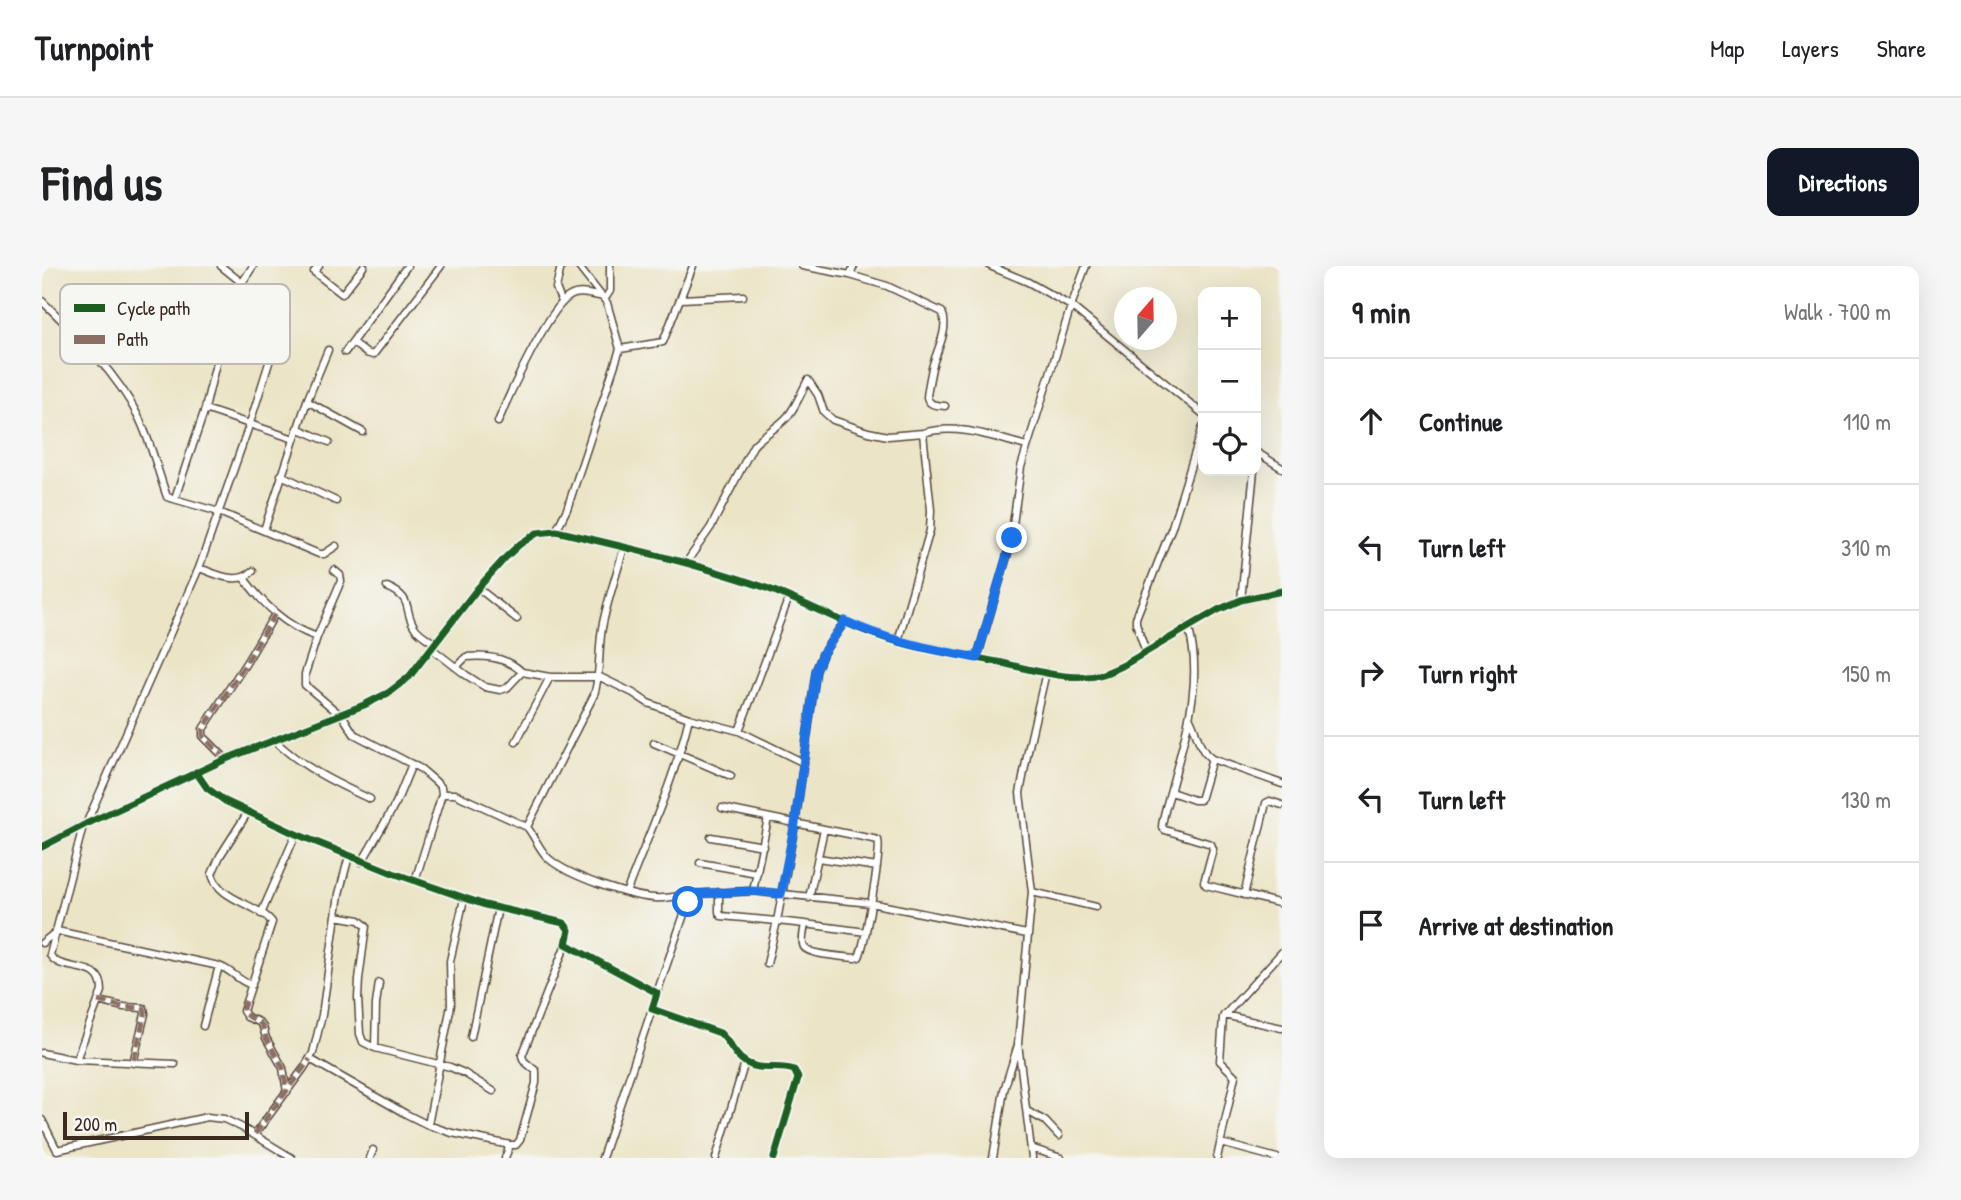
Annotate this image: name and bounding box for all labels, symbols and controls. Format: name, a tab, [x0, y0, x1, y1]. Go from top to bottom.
text: Turnpoint	[35, 26, 152, 70]
text: Map	[1710, 32, 1744, 64]
text: Layers	[1782, 32, 1839, 64]
text: Share	[1877, 32, 1926, 64]
button: Directions	[1767, 148, 1919, 216]
text: Find us	[42, 149, 162, 215]
legend	[60, 284, 290, 364]
north arrow	[1114, 287, 1177, 350]
map controls	[1198, 287, 1261, 476]
button: +	[1198, 287, 1261, 350]
text: 9 min	[1352, 292, 1411, 332]
text: Cycle path	[117, 295, 190, 321]
text: Walk · 700 m	[1784, 296, 1891, 327]
text: Path	[117, 326, 148, 352]
button: −	[1198, 350, 1261, 413]
icon: ahead	[1352, 402, 1390, 440]
text: Continue	[1419, 404, 1503, 439]
text: 110 m	[1843, 406, 1891, 437]
button: locate	[1198, 413, 1261, 476]
route end	[996, 522, 1027, 553]
icon: left	[1352, 528, 1390, 566]
text: Turn left	[1419, 530, 1505, 565]
text: 310 m	[1841, 532, 1891, 563]
icon: right	[1352, 654, 1390, 692]
text: Turn right	[1419, 656, 1517, 691]
text: 150 m	[1842, 658, 1891, 689]
icon: left	[1352, 780, 1390, 818]
text: Turn left	[1419, 782, 1505, 817]
text: 130 m	[1841, 784, 1891, 815]
route start	[672, 886, 703, 917]
icon: arrive	[1352, 906, 1390, 944]
text: Arrive at destination	[1419, 908, 1614, 943]
scale bar	[63, 1109, 248, 1141]
text: 200 m	[74, 1111, 117, 1137]

